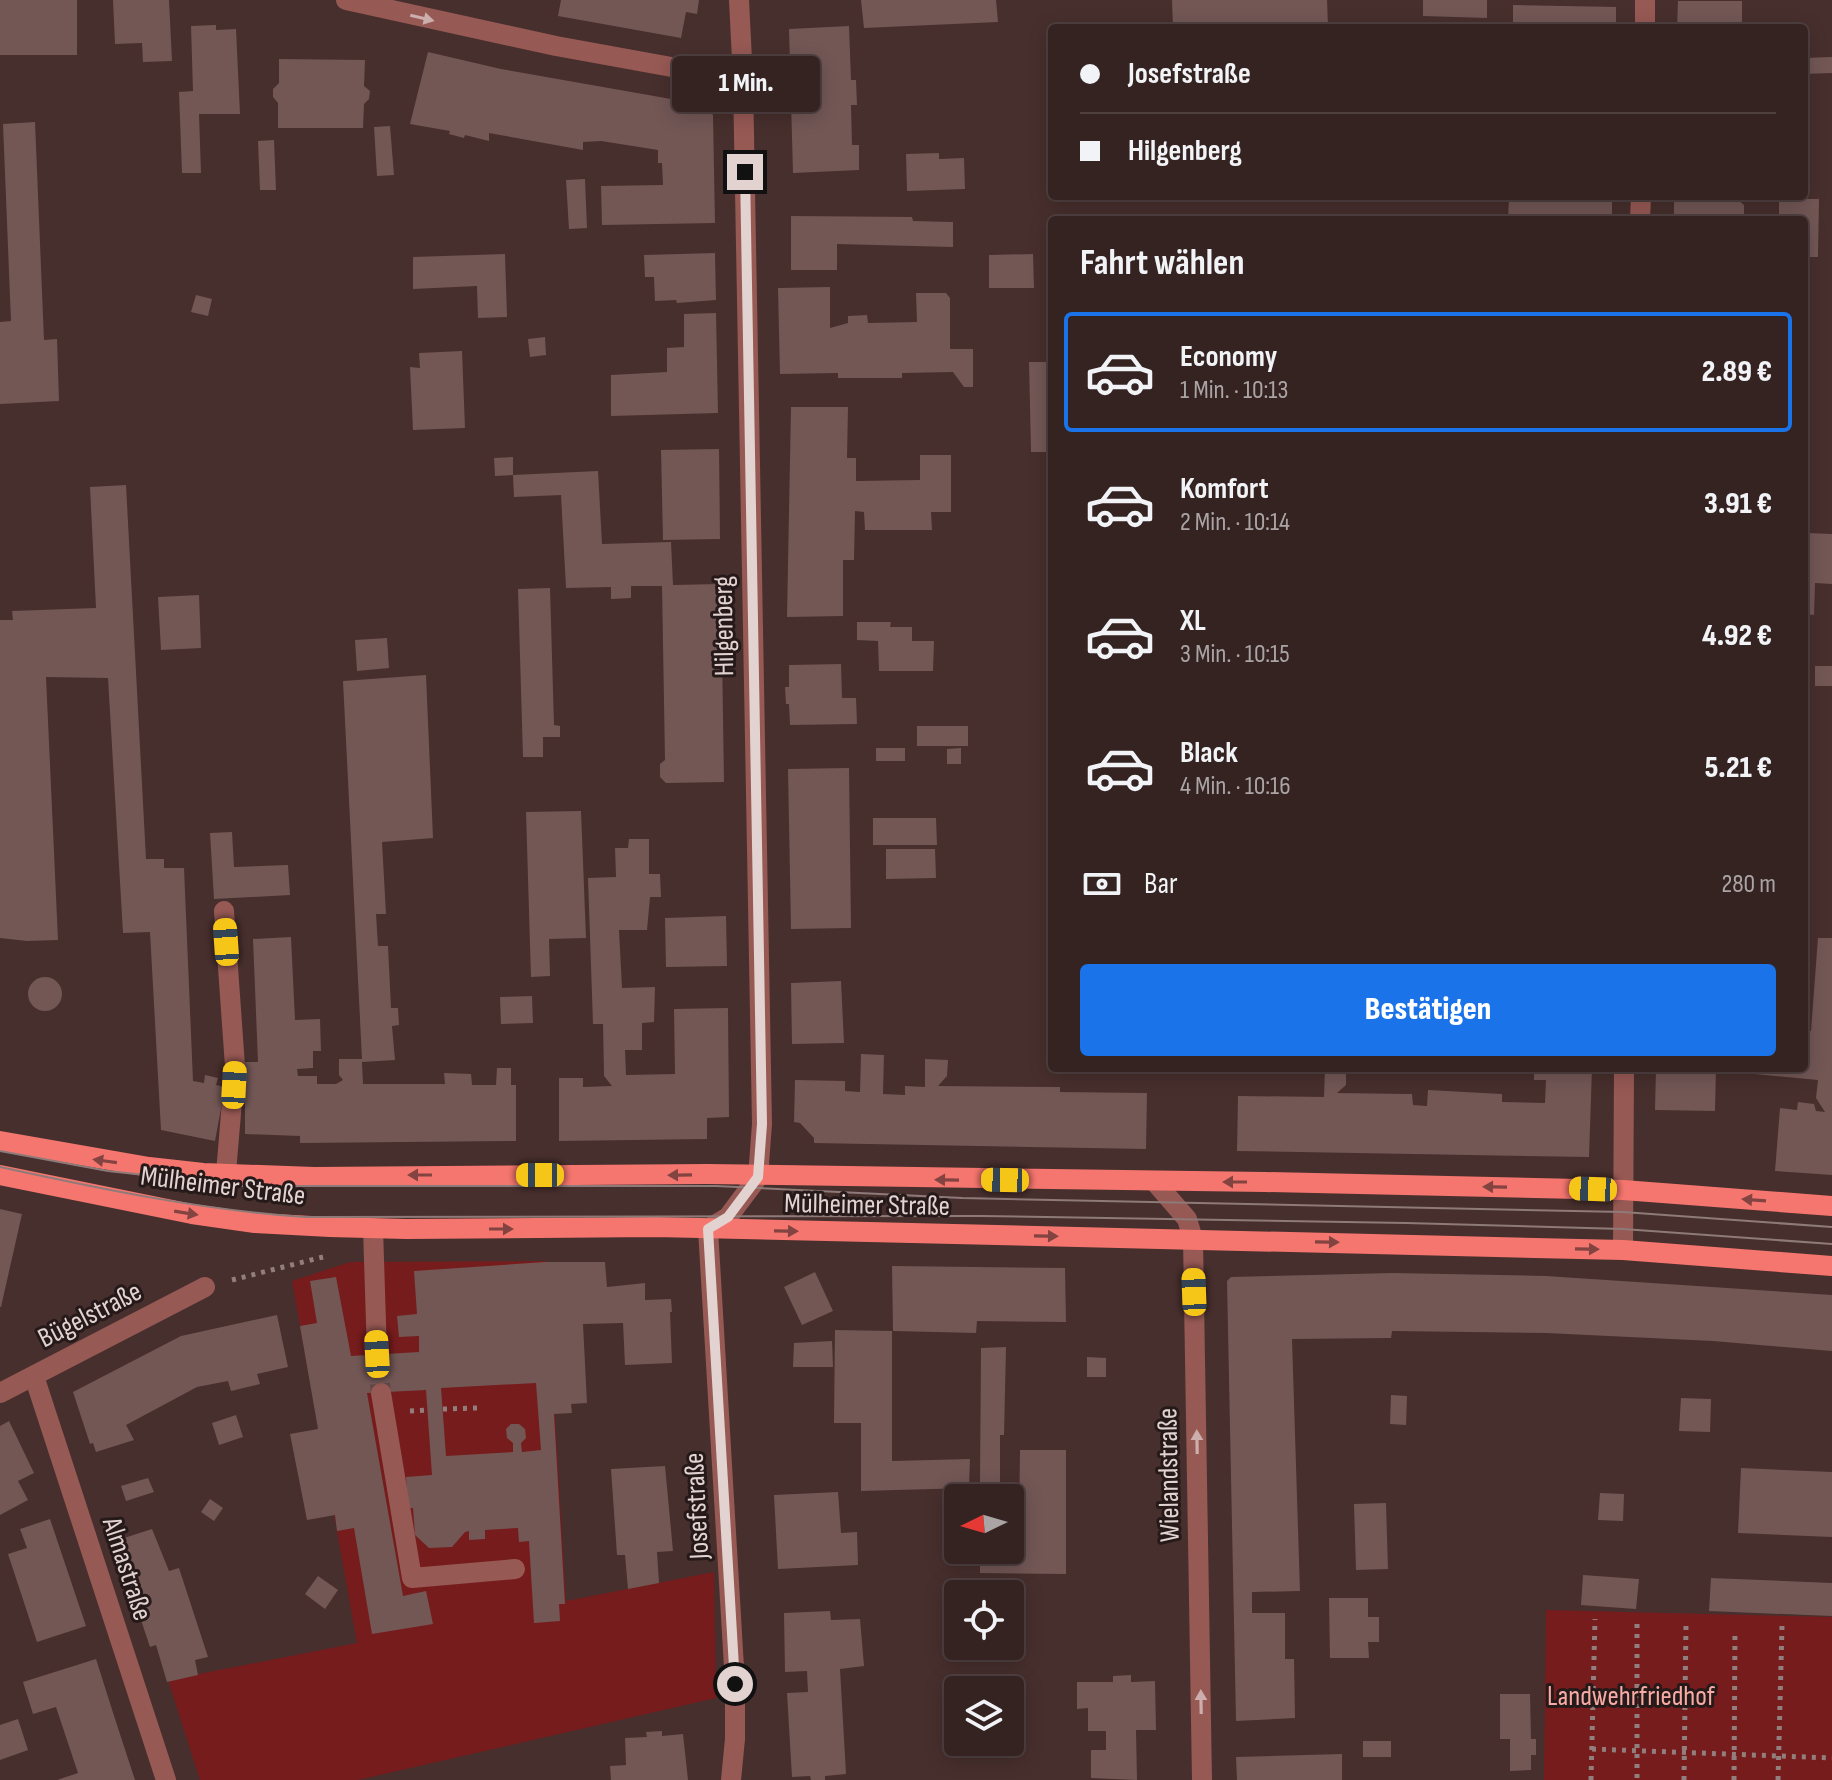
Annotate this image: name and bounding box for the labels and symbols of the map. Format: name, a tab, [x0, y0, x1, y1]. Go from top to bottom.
one-way arrow	[409, 12, 434, 25]
callout: 1 Min.	[671, 56, 819, 112]
route end	[727, 154, 763, 190]
street label: Hilgenberg	[707, 576, 741, 676]
car	[212, 917, 240, 967]
car	[221, 1060, 247, 1110]
one-way arrow	[92, 1154, 117, 1167]
street label: Mülheimer Straße	[139, 1160, 307, 1212]
car	[516, 1163, 564, 1187]
one-way arrow	[667, 1168, 692, 1181]
car	[981, 1168, 1029, 1192]
one-way arrow	[407, 1169, 432, 1181]
one-way arrow	[934, 1173, 959, 1186]
one-way arrow	[1222, 1176, 1247, 1188]
car	[1569, 1176, 1617, 1202]
one-way arrow	[1482, 1181, 1507, 1194]
street label: Mülheimer Straße	[784, 1187, 950, 1223]
one-way arrow	[1741, 1193, 1766, 1206]
one-way arrow	[174, 1207, 199, 1220]
one-way arrow	[489, 1223, 514, 1235]
one-way arrow	[774, 1224, 799, 1237]
one-way arrow	[1034, 1230, 1059, 1242]
one-way arrow	[1315, 1236, 1340, 1248]
one-way arrow	[1575, 1243, 1600, 1255]
car	[1181, 1268, 1207, 1316]
street label: Bügelstraße	[33, 1275, 147, 1355]
car	[364, 1329, 390, 1379]
street label: Wielandstraße	[1151, 1408, 1187, 1542]
one-way arrow	[1191, 1429, 1203, 1454]
street label: Josefstraße	[678, 1452, 716, 1561]
north arrow	[944, 1484, 1024, 1564]
street label: Almastraße	[95, 1512, 159, 1625]
route start	[717, 1666, 753, 1702]
park label: Landwehrfriedhof	[1547, 1680, 1716, 1713]
one-way arrow	[1195, 1689, 1207, 1714]

